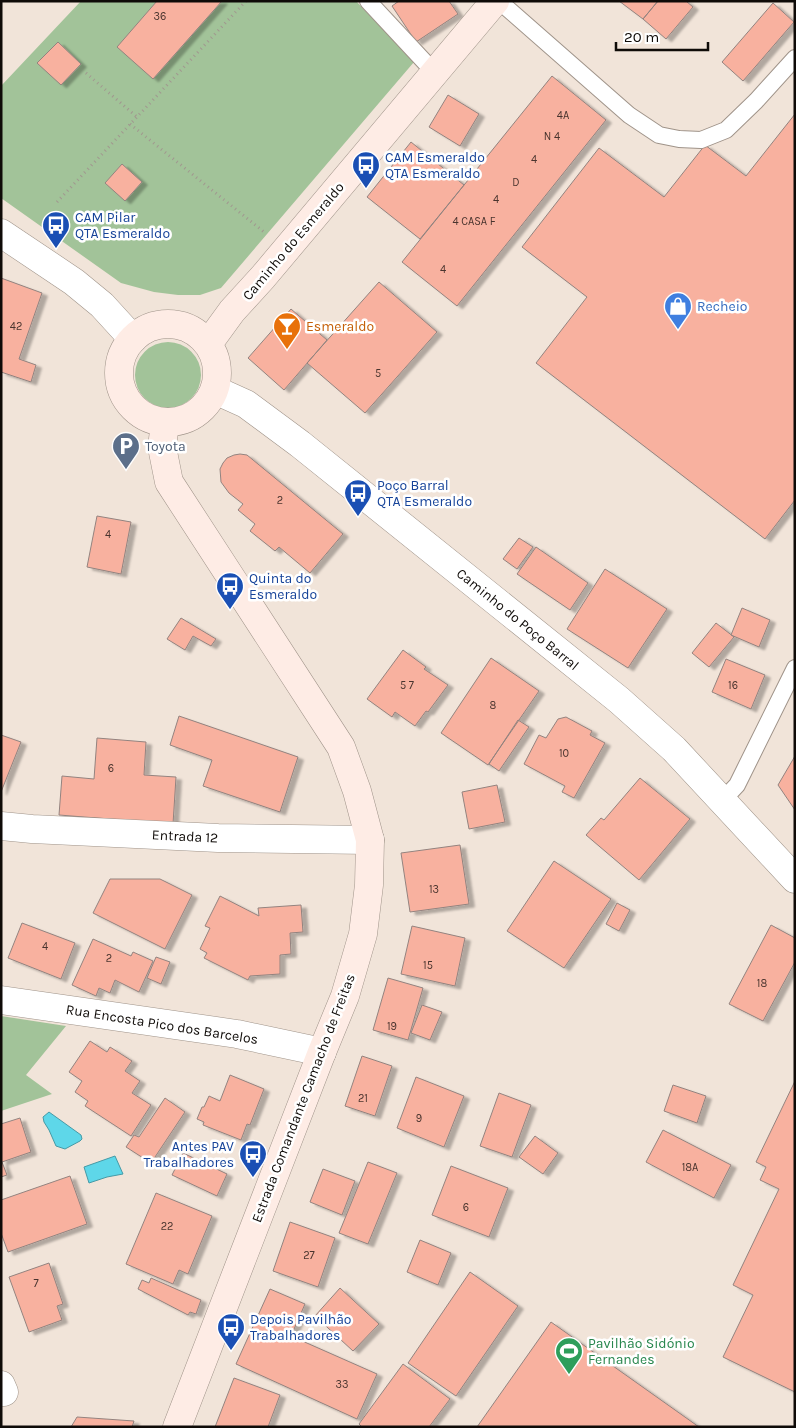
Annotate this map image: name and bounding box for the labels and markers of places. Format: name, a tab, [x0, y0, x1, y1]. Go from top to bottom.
place label: CAM Esmeraldo QTA Esmeraldo	[385, 149, 485, 182]
bus stop icon: CAM Esmeraldo QTA Esmeraldo	[351, 150, 381, 189]
place label: CAM Pilar QTA Esmeraldo	[75, 209, 170, 242]
bus stop icon: CAM Pilar QTA Esmeraldo	[41, 210, 71, 249]
shop icon: Recheio	[663, 291, 693, 330]
place label: Recheio	[697, 298, 747, 315]
bar icon: Esmeraldo	[272, 311, 302, 350]
place label: Esmeraldo	[306, 318, 374, 335]
parking icon: Toyota	[111, 431, 141, 470]
place label: Toyota	[145, 438, 186, 455]
place label: Poço Barral QTA Esmeraldo	[377, 477, 472, 510]
bus stop icon: Poço Barral QTA Esmeraldo	[343, 478, 373, 517]
place label: Quinta do Esmeraldo	[249, 570, 317, 603]
bus stop icon: Quinta do Esmeraldo	[215, 571, 245, 610]
place label: Antes PAV Trabalhadores	[144, 1138, 234, 1171]
bus stop icon: Antes PAV Trabalhadores	[238, 1139, 268, 1178]
place label: Depois Pavilhão Trabalhadores	[250, 1311, 352, 1344]
bus stop icon: Depois Pavilhão Trabalhadores	[216, 1312, 246, 1351]
place label: Pavilhão Sidónio Fernandes	[588, 1335, 695, 1368]
sports icon: Pavilhão Sidónio Fernandes	[554, 1336, 584, 1375]

